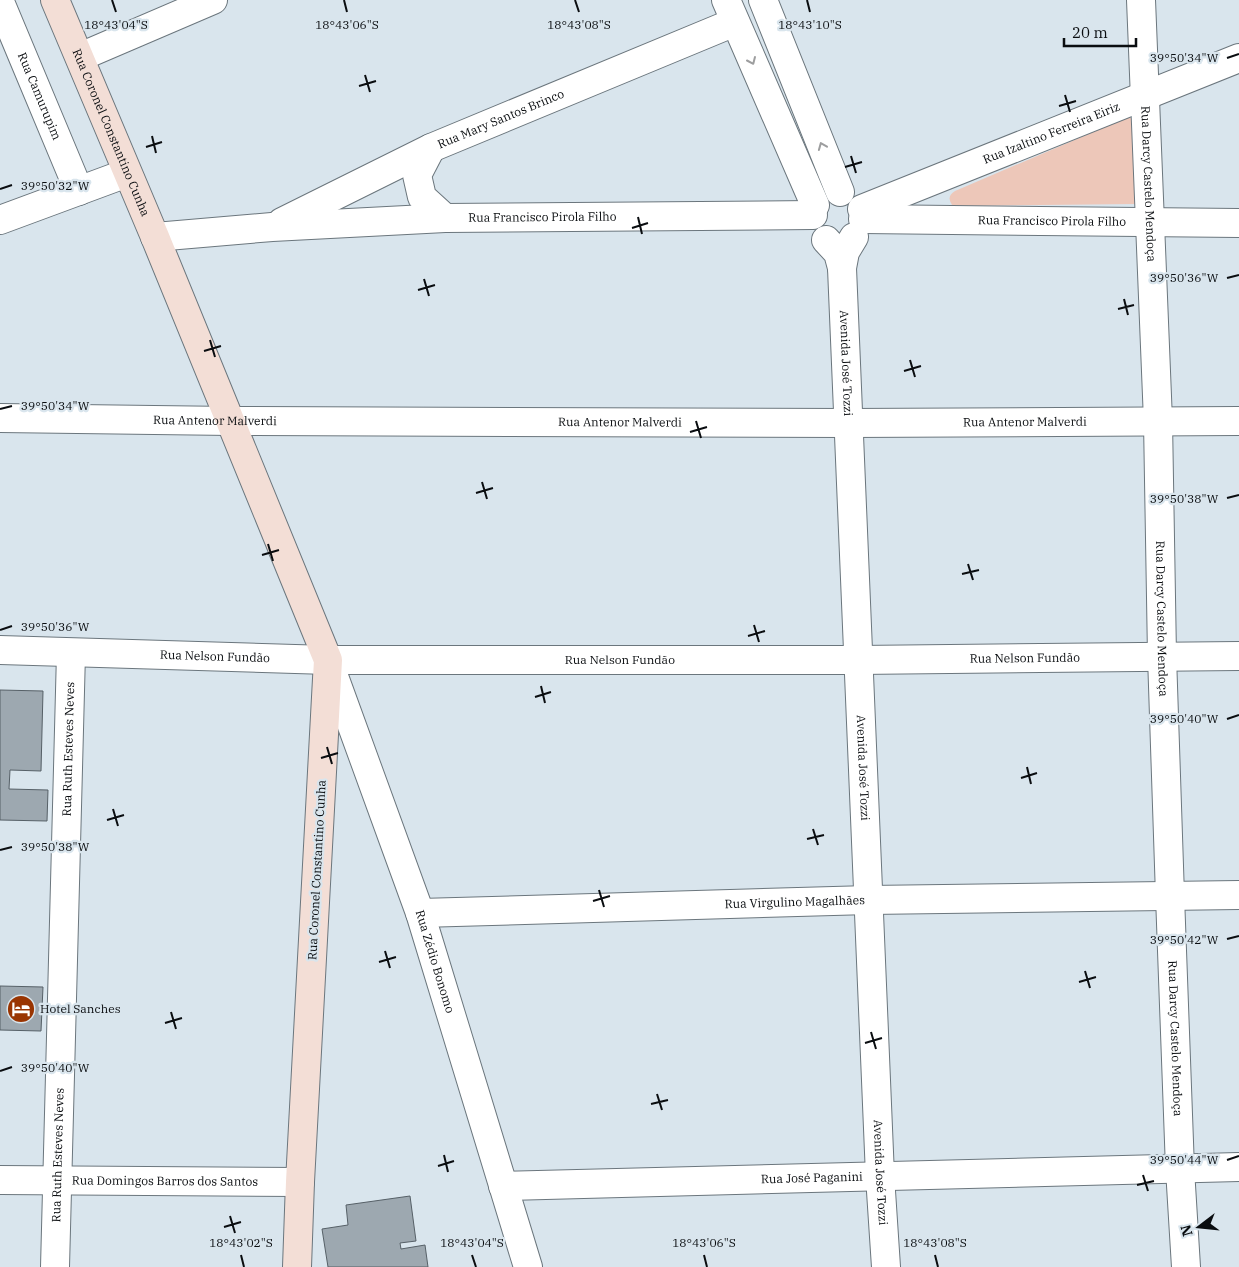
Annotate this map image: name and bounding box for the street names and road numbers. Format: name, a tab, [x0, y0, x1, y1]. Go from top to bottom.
street label: Rua Coronel Constantino Cunha	[69, 46, 154, 219]
street label: Rua Camurupim	[15, 50, 65, 142]
street label: Rua Mary Santos Brinco	[435, 86, 566, 151]
street label: Rua Izaltino Ferreira Eiriz	[981, 99, 1122, 167]
street label: Rua Darcy Castelo Mendoça	[1138, 106, 1160, 262]
street label: Rua Francisco Pirola Filho	[468, 209, 617, 225]
street label: Rua Francisco Pirola Filho	[978, 212, 1126, 229]
street label: Avenida José Tozzi	[837, 310, 856, 417]
street label: Rua Antenor Malverdi	[153, 412, 277, 428]
street label: Rua Antenor Malverdi	[558, 414, 682, 429]
street label: Rua Antenor Malverdi	[963, 414, 1087, 429]
street label: Rua Darcy Castelo Mendoça	[1153, 541, 1171, 697]
street label: Rua Nelson Fundão	[160, 647, 270, 665]
street label: Rua Nelson Fundão	[970, 650, 1080, 666]
street label: Rua Nelson Fundão	[565, 652, 675, 667]
street label: Rua Ruth Esteves Neves	[59, 682, 77, 817]
street label: Avenida José Tozzi	[854, 715, 873, 821]
street label: Rua Coronel Constantino Cunha	[304, 779, 329, 960]
street label: Rua Virgulino Magalhães	[725, 892, 865, 911]
street label: Rua Zédio Bonomo	[412, 908, 458, 1015]
street label: Rua Darcy Castelo Mendoça	[1165, 960, 1186, 1117]
street label: Rua Ruth Esteves Neves	[48, 1087, 67, 1223]
street label: Avenida José Tozzi	[871, 1119, 891, 1226]
street label: Rua José Paganini	[761, 1169, 863, 1186]
street label: Rua Domingos Barros dos Santos	[72, 1172, 258, 1189]

